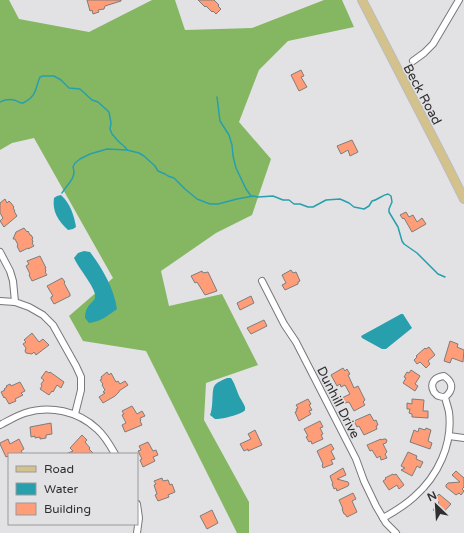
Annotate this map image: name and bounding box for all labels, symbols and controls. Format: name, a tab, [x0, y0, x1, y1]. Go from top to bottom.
street label: Beck Road	[399, 61, 445, 128]
street label: Dunhill Drive	[313, 364, 363, 441]
legend	[8, 453, 138, 525]
text: Road	[44, 462, 74, 476]
text: Water	[44, 482, 79, 496]
north arrow	[416, 485, 456, 525]
text: N	[425, 489, 439, 504]
text: Building	[44, 502, 91, 516]

